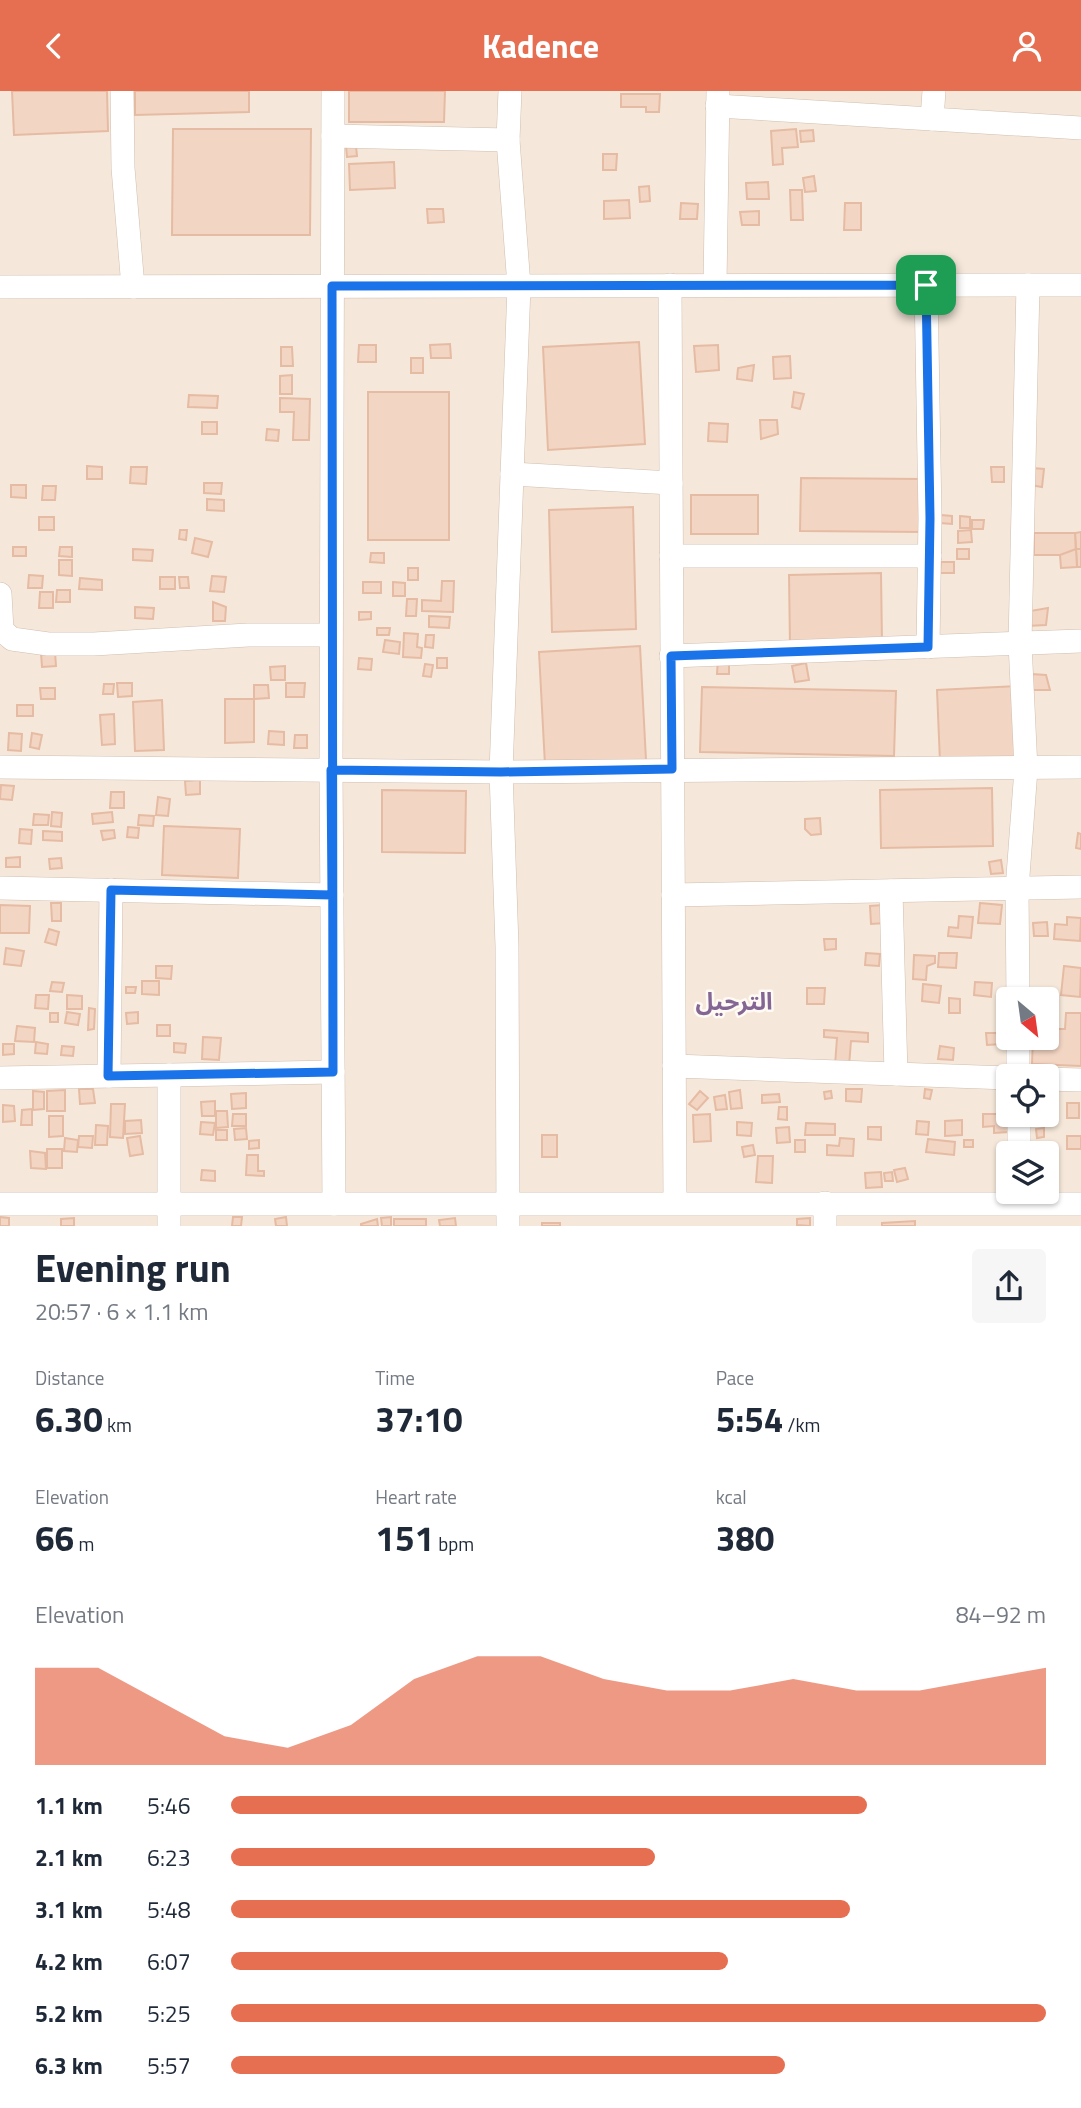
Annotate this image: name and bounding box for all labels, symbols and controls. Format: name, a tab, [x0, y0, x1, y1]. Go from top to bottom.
text: Kadence	[482, 22, 599, 70]
icon: back	[35, 27, 73, 65]
icon: person	[1008, 27, 1046, 65]
pin	[896, 255, 956, 315]
icon: arrive	[907, 266, 945, 304]
district label: الترحيل	[695, 983, 773, 1019]
north arrow	[996, 987, 1059, 1050]
map controls	[996, 987, 1059, 1204]
button: locate	[996, 1064, 1059, 1127]
button: layers	[996, 1141, 1059, 1204]
text: Evening run	[35, 1239, 231, 1297]
button: share	[972, 1249, 1046, 1323]
text: 20:57 · 6 × 1.1 km	[35, 1294, 209, 1329]
text: Distance	[35, 1363, 104, 1392]
text: Time	[375, 1363, 415, 1392]
text: Pace	[716, 1363, 754, 1392]
text: 6.30	[35, 1392, 103, 1446]
text: 37:10	[375, 1392, 463, 1446]
text: 5:54	[716, 1392, 783, 1446]
text: km	[103, 1410, 132, 1439]
text: /km	[783, 1410, 820, 1439]
text: Elevation	[35, 1482, 109, 1511]
text: Heart rate	[375, 1482, 457, 1511]
text: kcal	[716, 1482, 747, 1511]
text: 66	[35, 1511, 74, 1565]
text: 151	[375, 1511, 434, 1565]
text: 380	[716, 1511, 774, 1565]
text: m	[74, 1529, 94, 1558]
text: bpm	[434, 1529, 474, 1558]
text: Elevation	[35, 1597, 124, 1632]
text: 84–92 m	[956, 1597, 1046, 1632]
text: 1.1 km	[35, 1788, 103, 1823]
text: 5:46	[147, 1788, 191, 1823]
text: 2.1 km	[35, 1840, 103, 1875]
text: 6:23	[147, 1840, 191, 1875]
text: 3.1 km	[35, 1892, 103, 1927]
text: 5:48	[147, 1892, 191, 1927]
text: 4.2 km	[35, 1944, 103, 1979]
text: 6:07	[147, 1944, 191, 1979]
text: 5.2 km	[35, 1996, 103, 2031]
text: 5:25	[147, 1996, 191, 2031]
text: 6.3 km	[35, 2048, 103, 2083]
text: 5:57	[147, 2048, 191, 2083]

